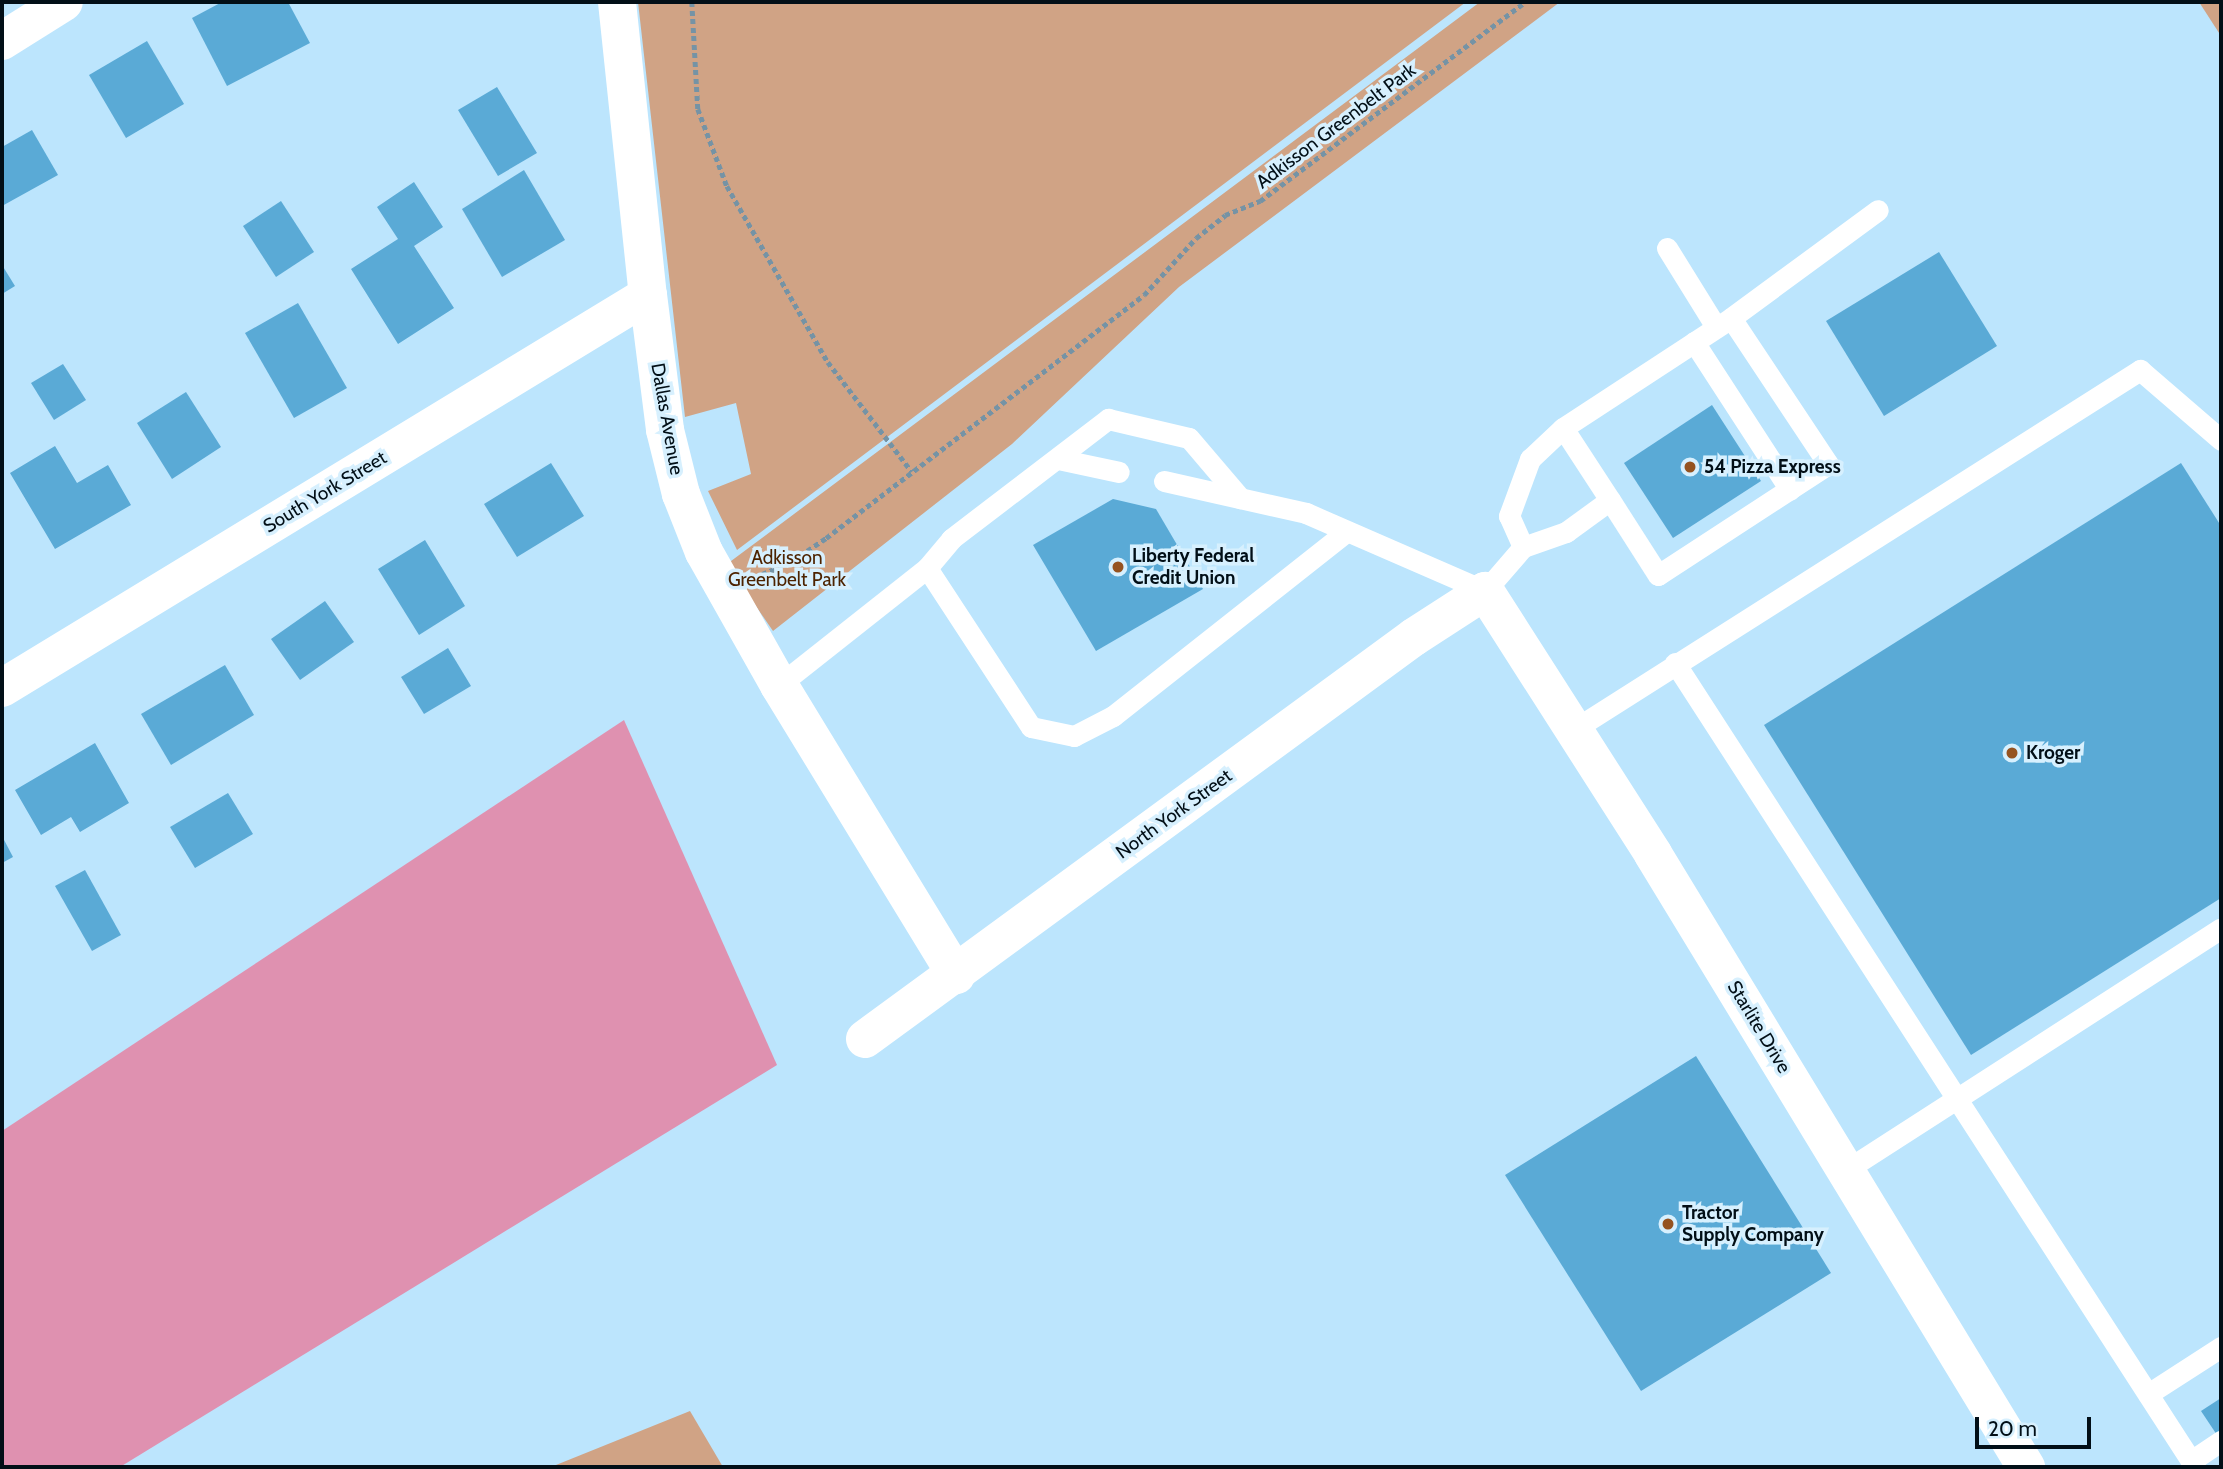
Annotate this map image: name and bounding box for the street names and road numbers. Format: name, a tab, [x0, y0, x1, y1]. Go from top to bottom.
street label: Adkisson Greenbelt Park	[1252, 59, 1420, 193]
street label: Dallas Avenue	[646, 361, 688, 477]
street label: South York Street	[259, 446, 391, 538]
street label: North York Street	[1112, 764, 1236, 864]
street label: Starlite Drive	[1722, 977, 1796, 1077]

